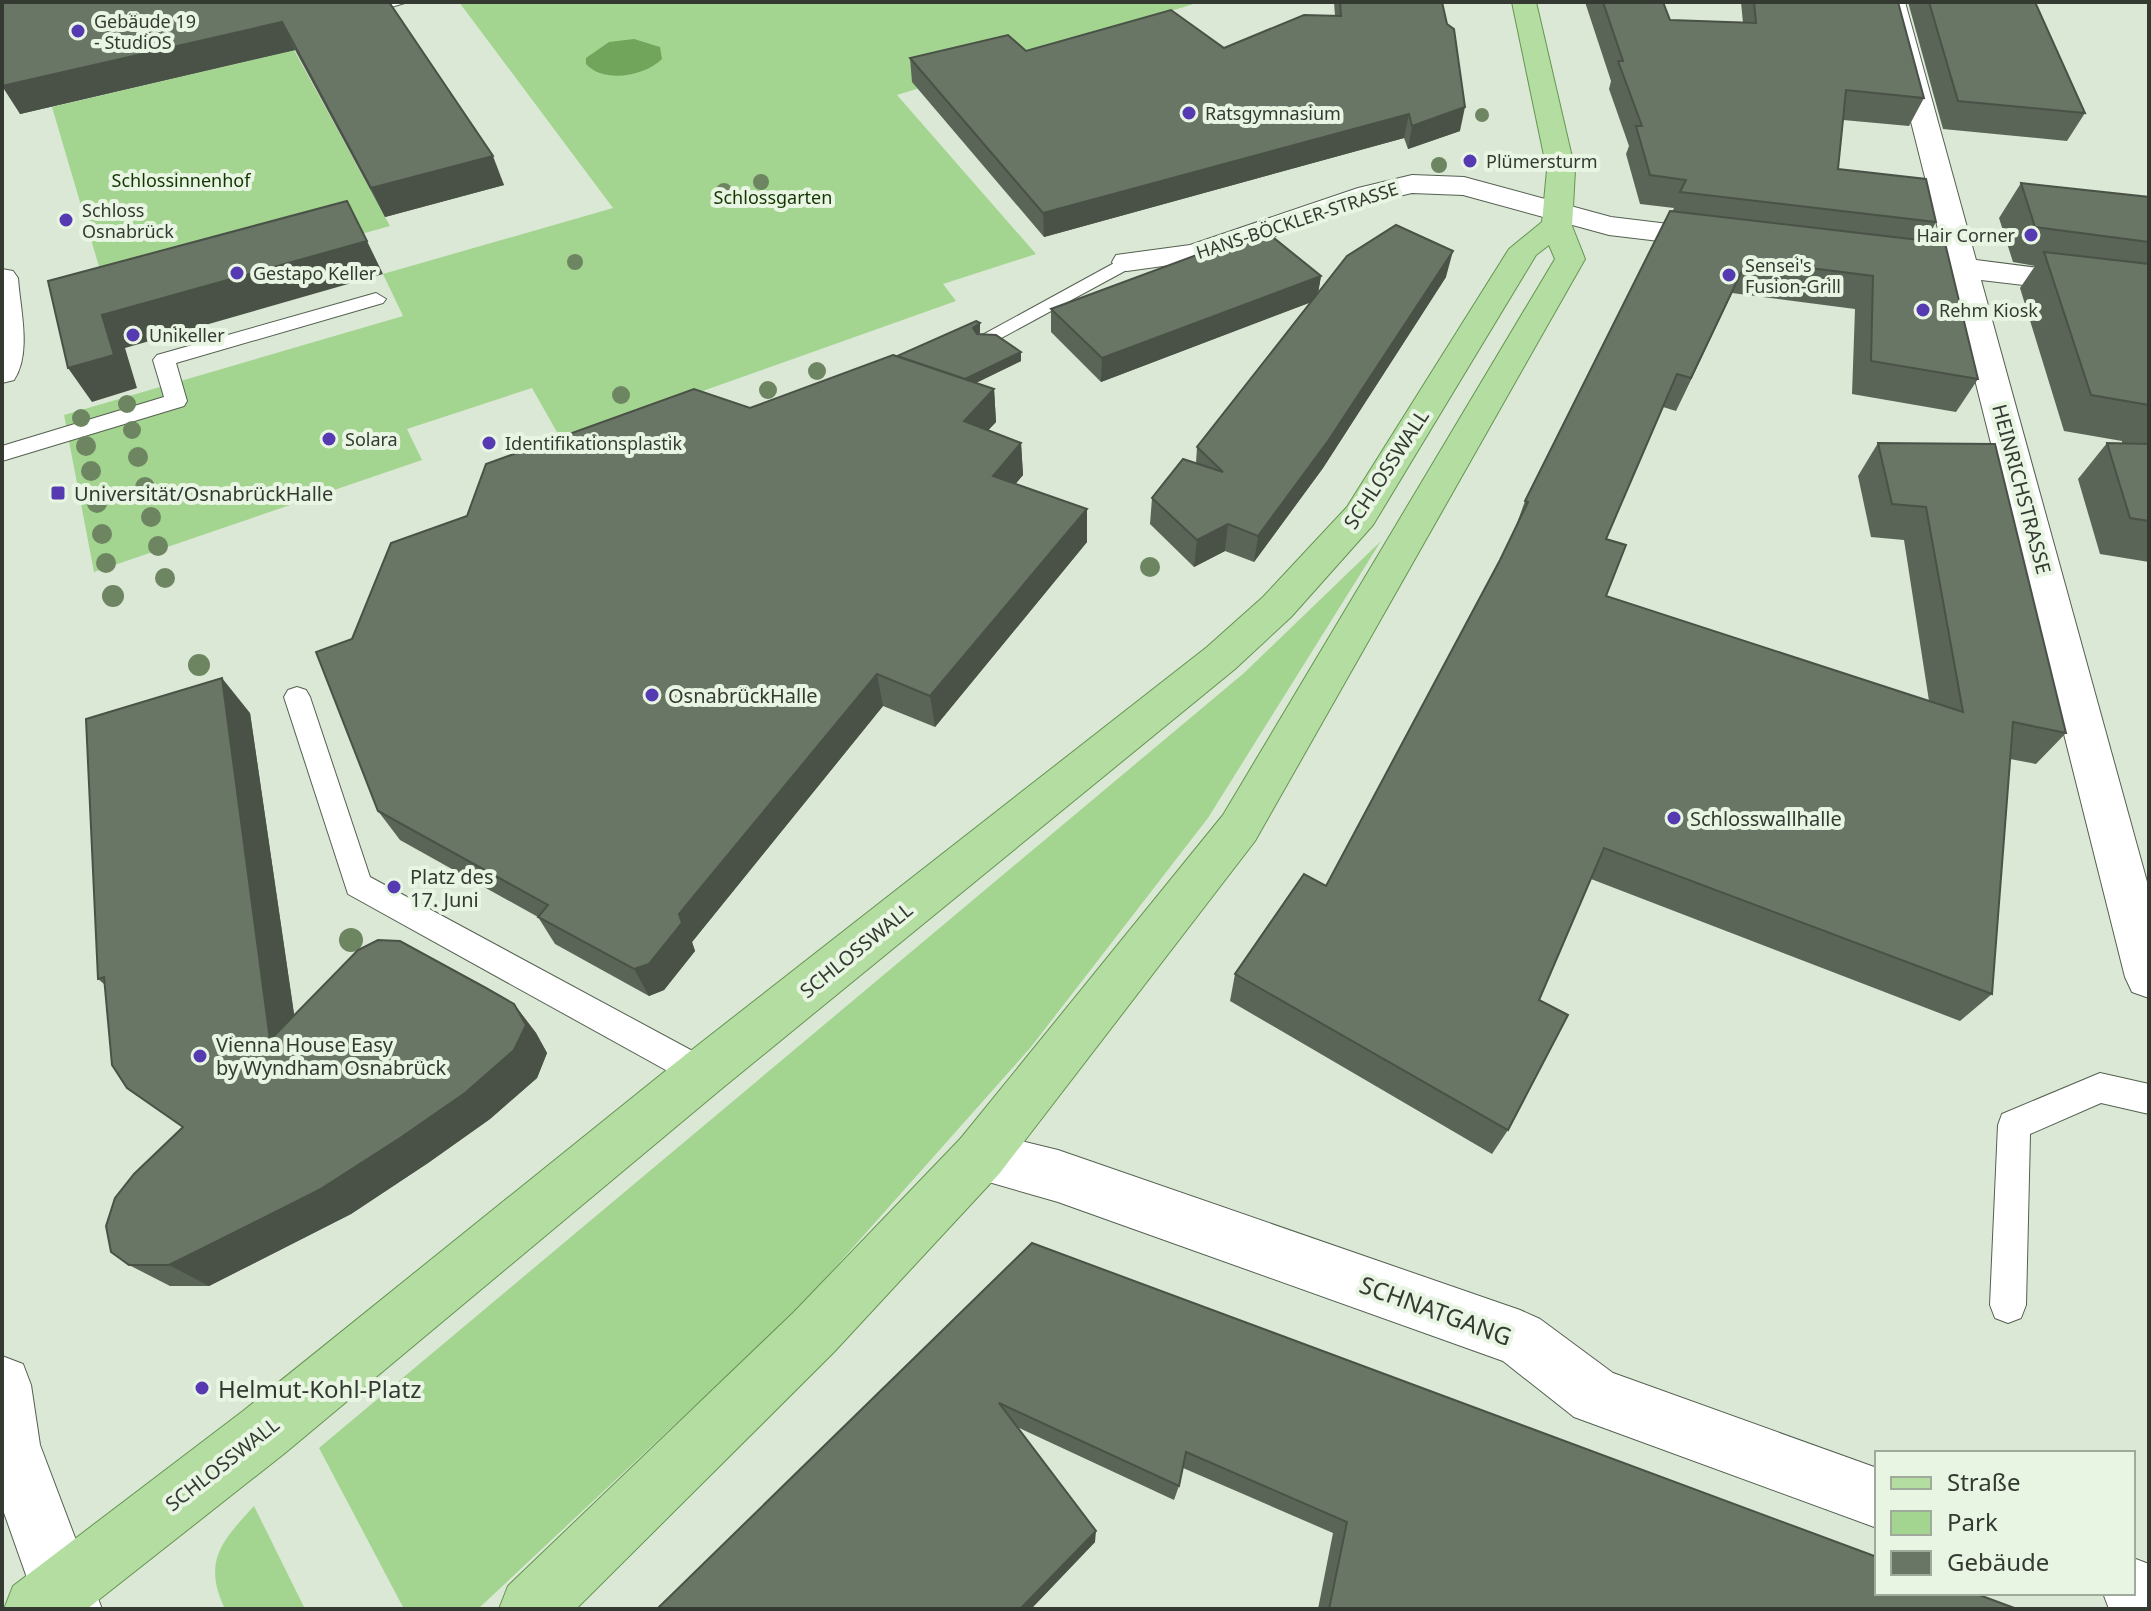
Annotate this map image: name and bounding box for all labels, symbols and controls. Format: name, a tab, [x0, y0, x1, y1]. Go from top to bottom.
place label: Gebäude 19 - StudiOS	[94, 9, 196, 54]
marker: Gebäude 19 - StudiOS	[69, 22, 87, 40]
place label: Ratsgymnasium	[1205, 101, 1341, 125]
marker: Ratsgymnasium	[1180, 104, 1198, 122]
place label: Plümersturm	[1486, 149, 1598, 173]
marker: Plümersturm	[1461, 152, 1479, 170]
park label: Schlossinnenhof	[112, 168, 251, 192]
street label: HANS-BÖCKLER-STRASSE	[1193, 176, 1401, 264]
park label: Schlossgarten	[714, 185, 832, 209]
place label: Schloss Osnabrück	[82, 198, 174, 243]
marker: Schloss Osnabrück	[57, 211, 75, 229]
place label: Hair Corner	[1916, 223, 2016, 247]
marker: Hair Corner	[2022, 226, 2040, 244]
place label: Sensei's Fusion-Grill	[1745, 253, 1841, 298]
place label: Gestapo Keller	[253, 261, 377, 285]
marker: Gestapo Keller	[228, 264, 246, 282]
marker: Sensei's Fusion-Grill	[1720, 266, 1738, 284]
place label: Rehm Kiosk	[1939, 298, 2038, 322]
marker: Rehm Kiosk	[1914, 301, 1932, 319]
place label: Unikeller	[149, 323, 225, 347]
marker: Unikeller	[124, 326, 142, 344]
street label: HEINRICHSTRASSE	[1986, 401, 2058, 577]
street label: SCHLOSSWALL	[1337, 404, 1435, 534]
place label: Solara	[345, 427, 398, 451]
marker: Solara	[320, 430, 338, 448]
place label: Identifikationsplastik	[505, 431, 682, 455]
marker: Identifikationsplastik	[480, 434, 498, 452]
place label: Universität/OsnabrückHalle	[74, 480, 333, 507]
marker: Universität/OsnabrückHalle	[49, 484, 67, 502]
place label: OsnabrückHalle	[668, 682, 818, 709]
marker: OsnabrückHalle	[643, 686, 661, 704]
place label: Schlosswallhalle	[1690, 805, 1842, 832]
marker: Schlosswallhalle	[1665, 809, 1683, 827]
place label: Platz des 17. Juni	[410, 863, 493, 913]
marker: Platz des 17. Juni	[385, 878, 403, 896]
street label: SCHLOSSWALL	[794, 896, 918, 1004]
place label: Vienna House Easy by Wyndham Osnabrück	[216, 1031, 447, 1081]
marker: Vienna House Easy by Wyndham Osnabrück	[191, 1047, 209, 1065]
street label: SCHNATGANG	[1355, 1267, 1517, 1353]
place label: Helmut-Kohl-Platz	[218, 1372, 421, 1405]
marker: Helmut-Kohl-Platz	[193, 1379, 211, 1397]
street label: SCHLOSSWALL	[159, 1411, 285, 1517]
legend	[1875, 1451, 2135, 1595]
text: Straße	[1947, 1465, 2020, 1498]
text: Park	[1947, 1505, 1998, 1538]
text: Gebäude	[1947, 1545, 2049, 1578]

